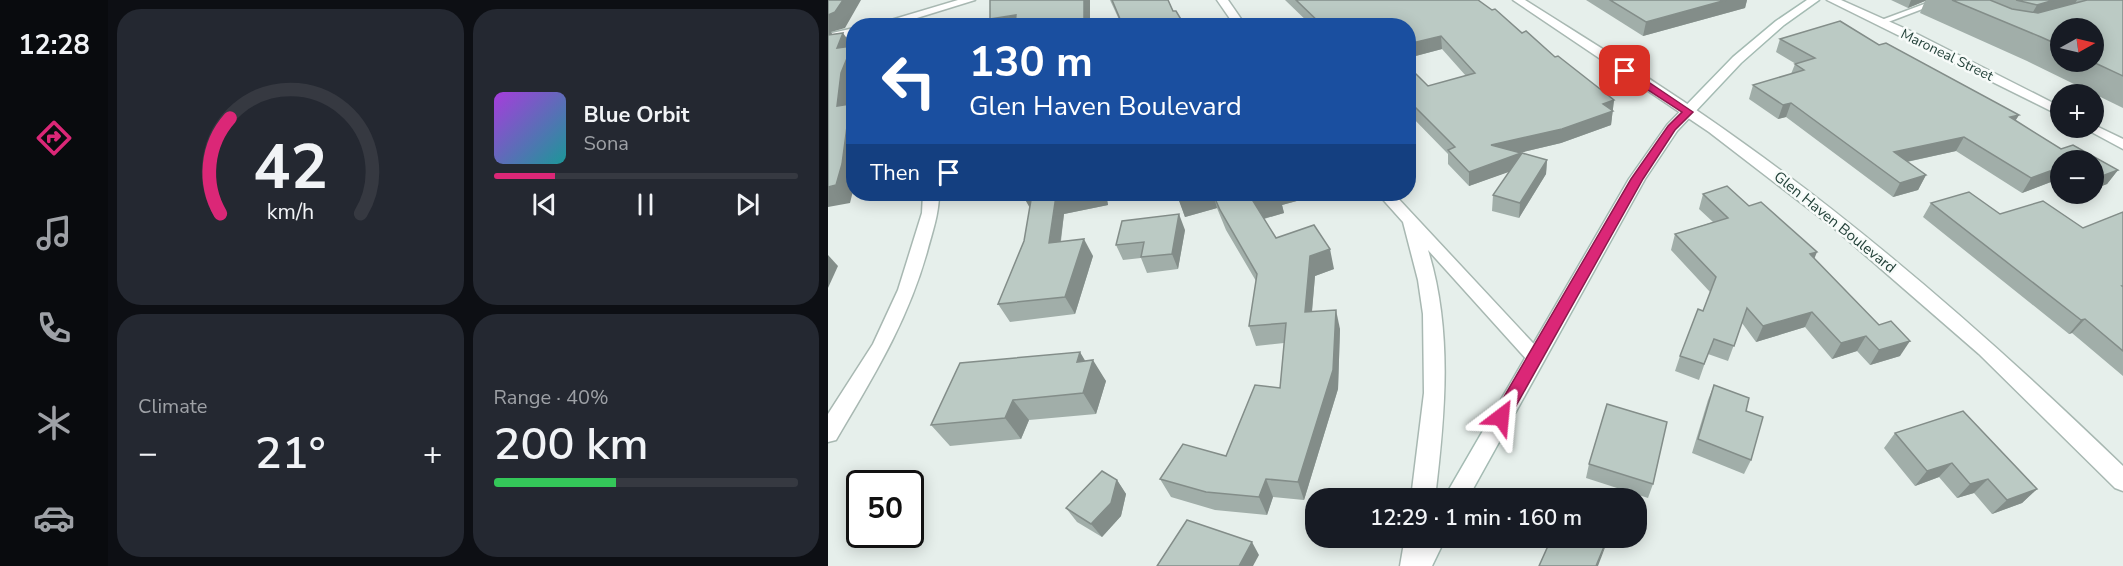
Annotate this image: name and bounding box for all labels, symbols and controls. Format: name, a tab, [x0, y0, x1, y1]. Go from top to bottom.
north arrow	[2050, 18, 2104, 72]
map controls	[2050, 18, 2104, 204]
street label: Maroneal Street	[1898, 24, 1997, 86]
text: 12:28	[18, 27, 90, 64]
text: 130 m	[969, 34, 1093, 91]
icon: left	[870, 42, 948, 120]
pin	[1599, 45, 1650, 96]
icon: arrive	[1608, 54, 1641, 87]
button: +	[2050, 84, 2104, 138]
text: Glen Haven Boulevard	[969, 88, 1242, 125]
text: Blue Orbit	[584, 100, 689, 130]
icon: directions	[33, 117, 75, 159]
text: 42	[253, 125, 328, 210]
text: Sona	[584, 130, 629, 157]
button: −	[2050, 150, 2104, 204]
icon: arrive	[932, 156, 965, 189]
text: Then	[870, 158, 920, 188]
street label: Glen Haven Boulevard	[1770, 167, 1900, 277]
icon: previous	[528, 188, 561, 221]
icon: pause	[629, 188, 662, 221]
icon: next	[731, 188, 764, 221]
text: km/h	[267, 197, 314, 227]
icon: music	[33, 212, 75, 254]
icon: phone	[33, 307, 75, 349]
text: Range · 40%	[494, 384, 609, 411]
position arrow	[1469, 385, 1533, 449]
text: Climate	[138, 393, 207, 420]
icon: climate	[33, 402, 75, 444]
text: 200 km	[494, 414, 649, 475]
text: 21°	[255, 423, 326, 484]
text: −	[138, 431, 158, 476]
text: +	[423, 431, 442, 476]
speed limit sign: 50	[846, 470, 924, 548]
icon: car	[33, 497, 75, 539]
text: 12:29 · 1 min · 160 m	[1370, 503, 1582, 533]

